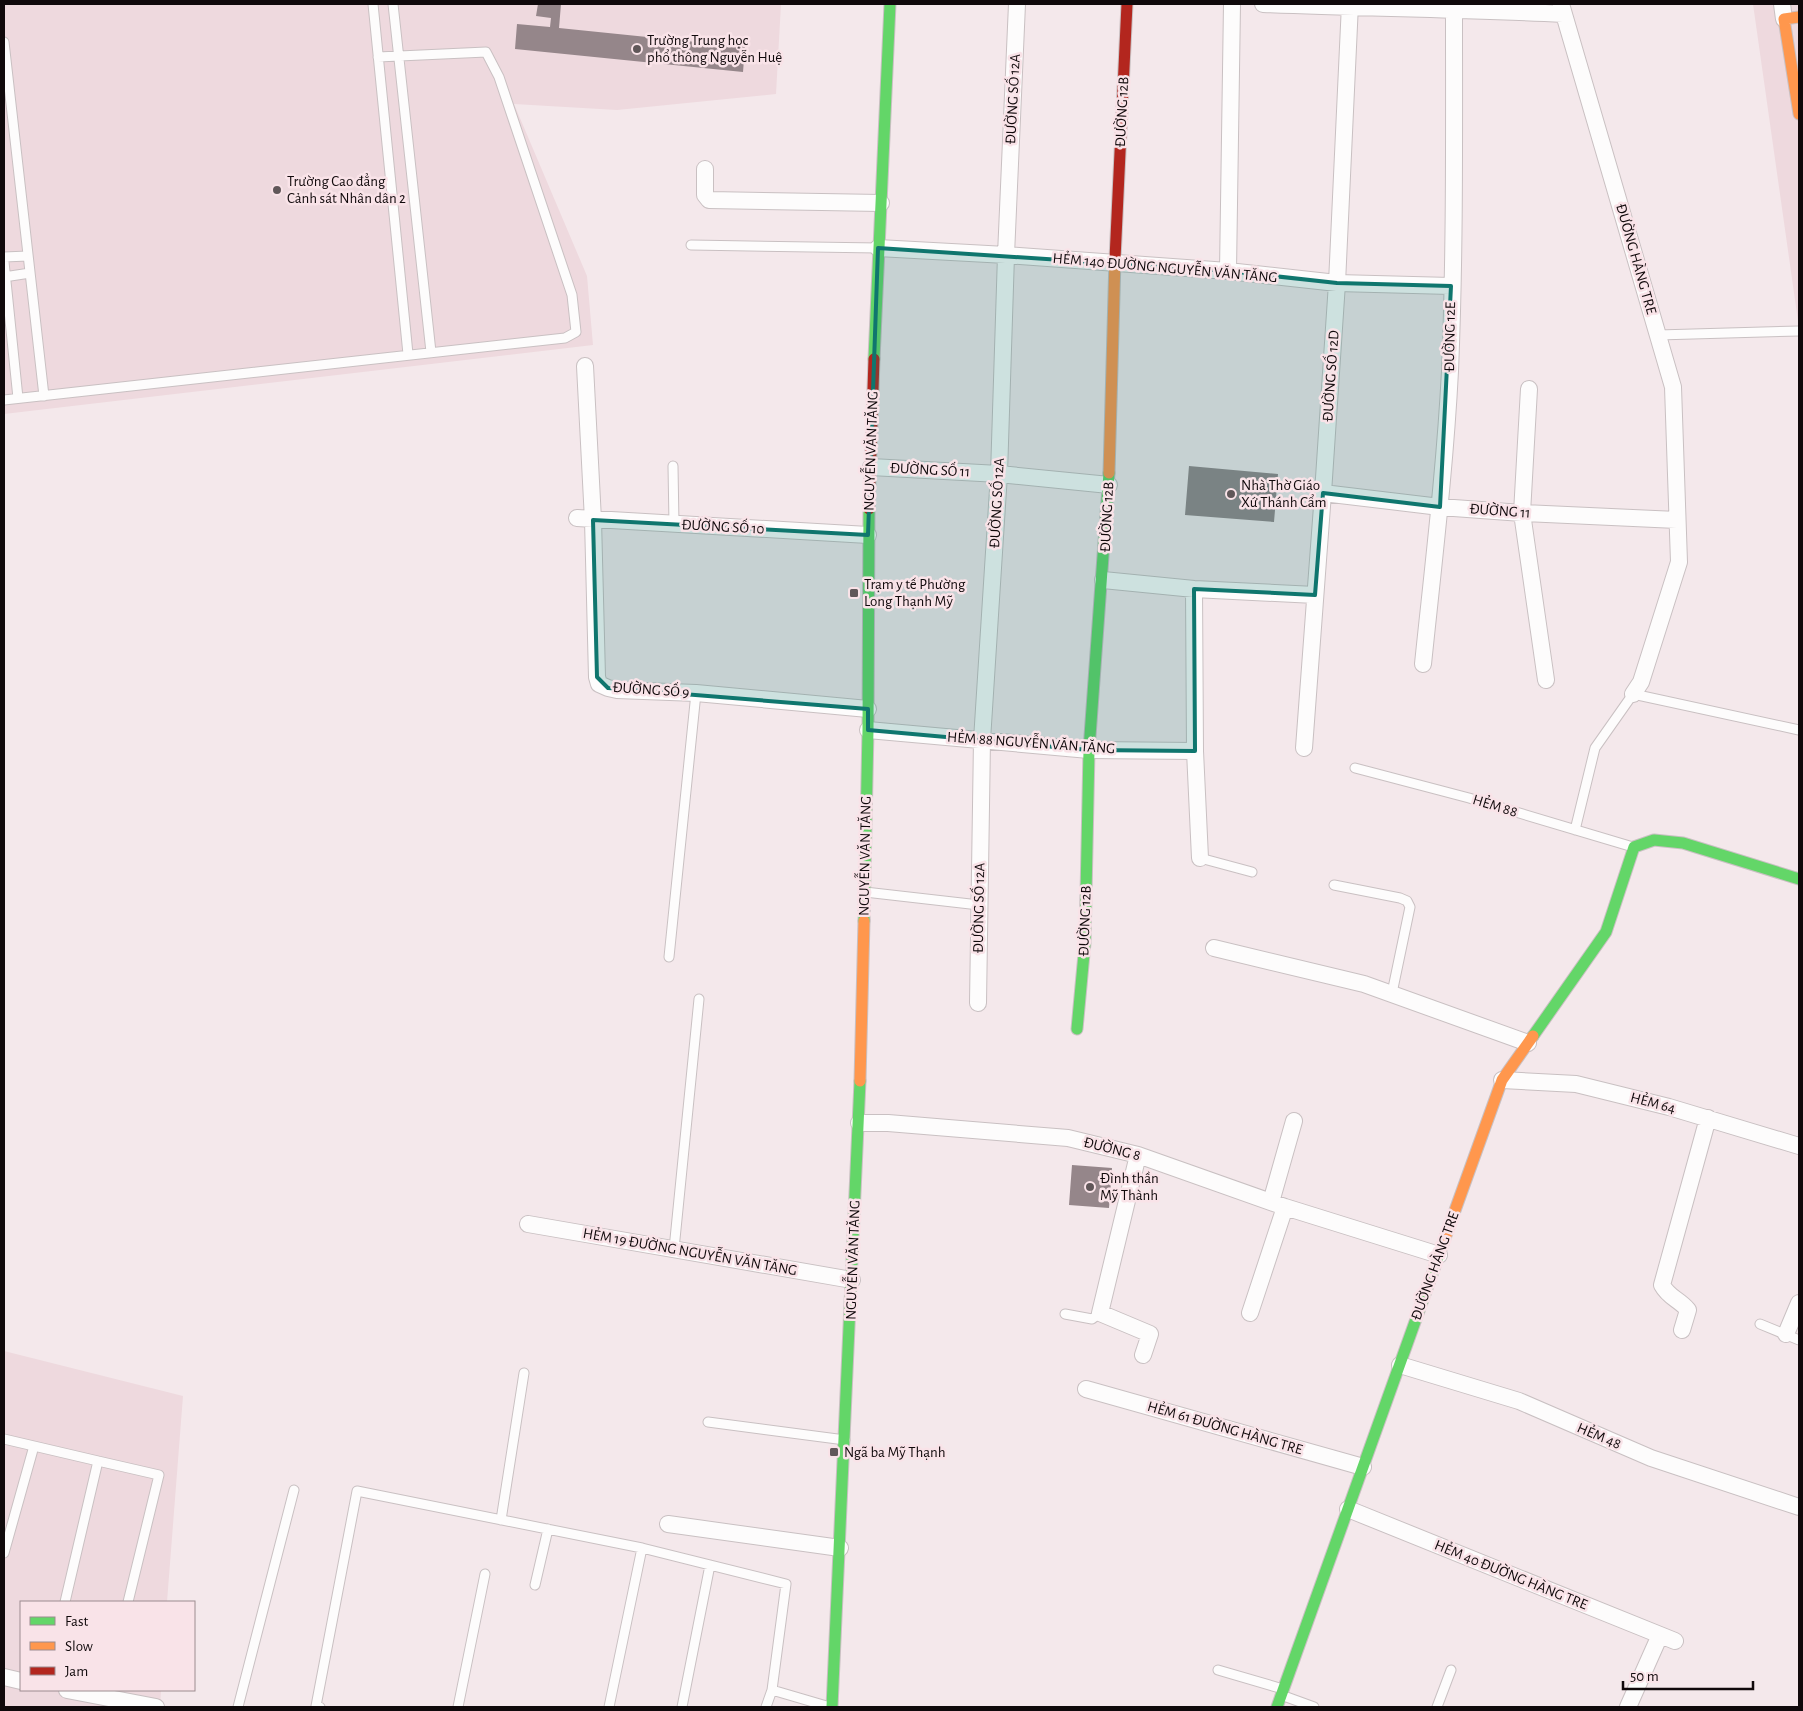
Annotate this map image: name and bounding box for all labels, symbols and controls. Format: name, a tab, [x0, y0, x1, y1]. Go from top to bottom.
place label: Trường Trung học phổ thông Nguyễn Huệ	[647, 33, 782, 65]
marker: Trường Trung học phổ thông Nguyễn Huệ	[631, 43, 643, 55]
street label: ĐƯỜNG SỐ 12A	[1000, 53, 1023, 145]
street label: ĐƯỜNG 12B	[1111, 76, 1131, 148]
place label: Trường Cao đẳng Cảnh sát Nhân dân 2	[287, 173, 406, 206]
marker: Trường Cao đẳng Cảnh sát Nhân dân 2	[271, 184, 283, 196]
street label: ĐƯỜNG HÀNG TRE	[1613, 202, 1661, 316]
street label: HẺM 140 ĐƯỜNG NGUYỄN VĂN TĂNG	[1052, 248, 1278, 285]
street label: ĐƯỜNG 12E	[1440, 302, 1458, 372]
street label: ĐƯỜNG SỐ 12D	[1317, 329, 1342, 422]
street label: NGUYỄN VĂN TĂNG	[858, 391, 881, 511]
street label: ĐƯỜNG SỐ 11	[890, 457, 971, 480]
street label: ĐƯỜNG SỐ 12A	[984, 457, 1007, 549]
place label: Nhà Thờ Giáo Xứ Thánh Cẩm	[1241, 478, 1327, 510]
street label: ĐƯỜNG 12B	[1096, 481, 1116, 553]
marker: Nhà Thờ Giáo Xứ Thánh Cẩm	[1225, 488, 1237, 500]
street label: ĐƯỜNG 11	[1469, 499, 1531, 521]
street label: ĐƯỜNG SỐ 10	[681, 514, 765, 537]
place label: Trạm y tế Phường Long Thạnh Mỹ	[864, 577, 966, 609]
marker: Trạm y tế Phường Long Thạnh Mỹ	[848, 587, 860, 599]
street label: ĐƯỜNG SỐ 9	[612, 677, 690, 700]
street label: HẺM 88 NGUYỄN VĂN TĂNG	[946, 727, 1116, 756]
street label: HẺM 88	[1471, 791, 1519, 820]
street label: NGUYỄN VĂN TĂNG	[853, 796, 874, 916]
street label: ĐƯỜNG SỐ 12A	[968, 862, 987, 953]
street label: ĐƯỜNG 12B	[1074, 885, 1094, 957]
street label: HẺM 64	[1629, 1089, 1677, 1116]
street label: ĐƯỜNG 8	[1082, 1133, 1142, 1163]
place label: Đình thần Mỹ Thành	[1100, 1171, 1159, 1203]
marker: Đình thần Mỹ Thành	[1084, 1181, 1096, 1193]
street label: NGUYỄN VĂN TĂNG	[840, 1200, 863, 1320]
street label: ĐƯỜNG HÀNG TRE	[1407, 1209, 1462, 1322]
street label: HẺM 19 ĐƯỜNG NGUYỄN VĂN TĂNG	[582, 1223, 799, 1278]
street label: HẺM 61 ĐƯỜNG HÀNG TRE	[1146, 1397, 1305, 1457]
street label: HẺM 48	[1575, 1419, 1624, 1452]
place label: Ngã ba Mỹ Thạnh	[844, 1445, 946, 1460]
marker: Ngã ba Mỹ Thạnh	[828, 1446, 840, 1458]
street label: HẺM 40 ĐƯỜNG HÀNG TRE	[1432, 1536, 1590, 1613]
legend	[20, 1601, 195, 1691]
text: Fast	[65, 1614, 89, 1629]
text: Slow	[65, 1639, 93, 1654]
scale bar	[1623, 1658, 1753, 1690]
text: Jam	[65, 1664, 88, 1679]
text: 50 m	[1630, 1669, 1659, 1684]

